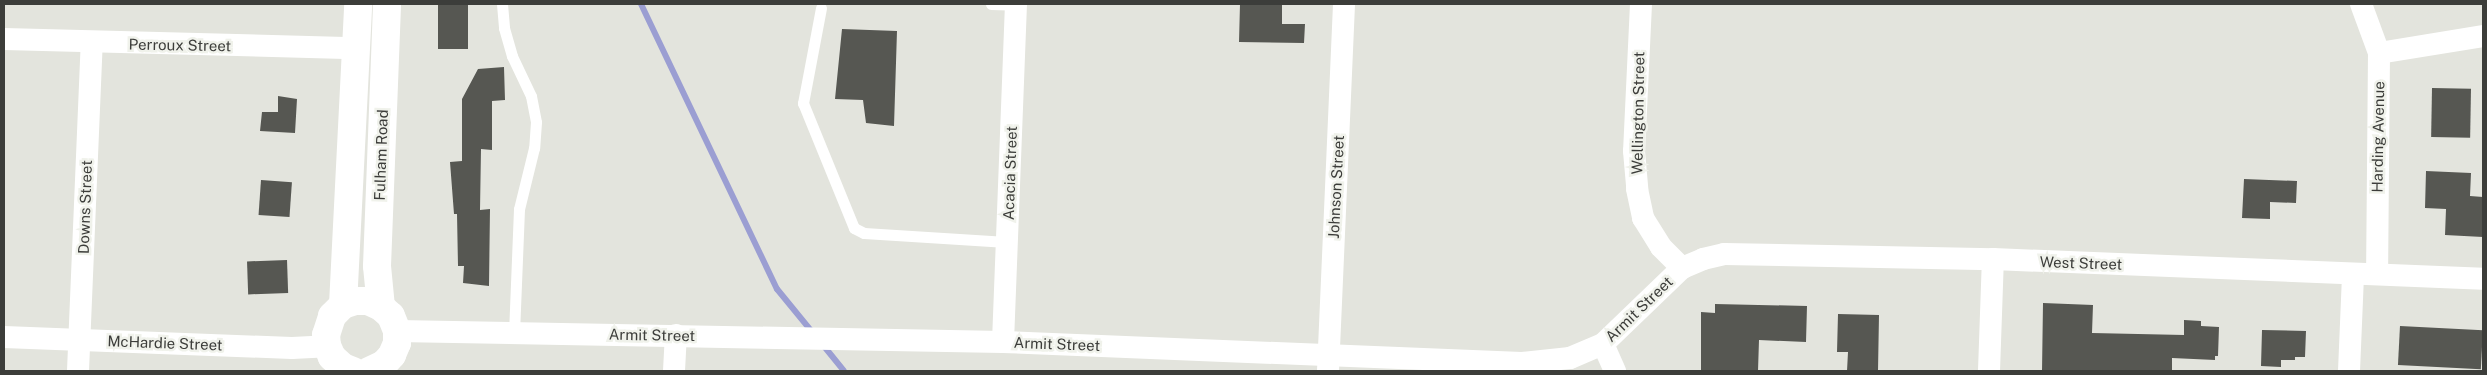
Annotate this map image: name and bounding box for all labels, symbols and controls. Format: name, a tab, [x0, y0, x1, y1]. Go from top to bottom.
street label: Perroux Street	[129, 35, 231, 55]
street label: Wellington Street	[1628, 51, 1648, 175]
street label: Harding Avenue	[2368, 81, 2388, 193]
street label: Fulham Road	[370, 109, 392, 201]
street label: Acacia Street	[999, 126, 1021, 220]
street label: Johnson Street	[1324, 135, 1348, 239]
street label: Downs Street	[74, 160, 96, 254]
street label: West Street	[2039, 253, 2123, 273]
street label: Armit Street	[1602, 272, 1676, 346]
street label: Armit Street	[609, 325, 695, 345]
street label: McHardie Street	[107, 332, 223, 354]
street label: Armit Street	[1013, 333, 1101, 355]

